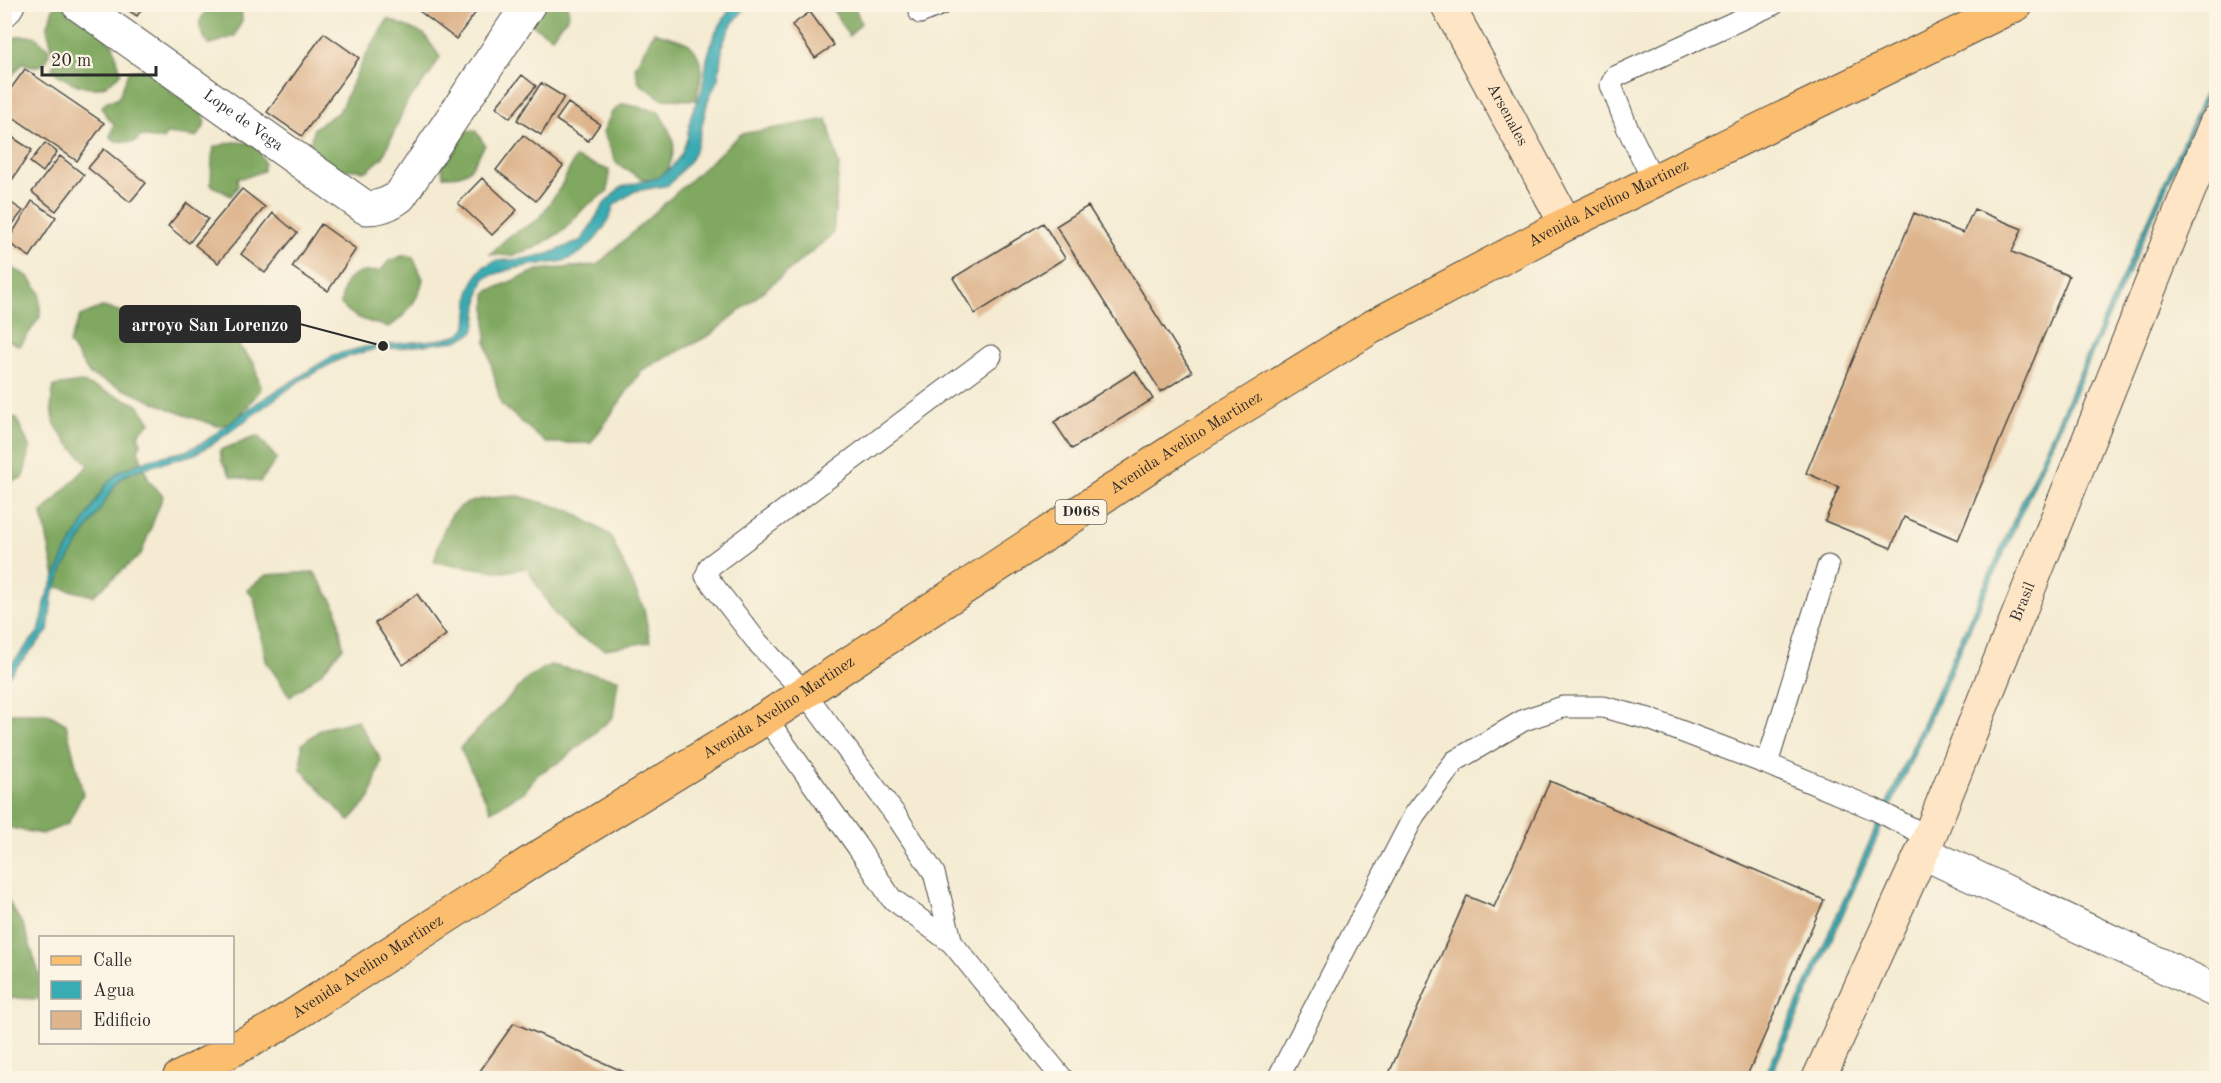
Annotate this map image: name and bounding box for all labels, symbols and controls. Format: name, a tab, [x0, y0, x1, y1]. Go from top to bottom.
scale bar	[42, 39, 156, 77]
text: 20 m	[51, 52, 91, 70]
street label: Arsenales	[1484, 81, 1530, 149]
street label: Lope de Vega	[200, 87, 286, 154]
street label: Avenida Avelino Martinez	[1526, 157, 1691, 250]
callout: arroyo San Lorenzo	[120, 306, 300, 342]
text: arroyo San Lorenzo	[132, 317, 288, 335]
street label: Avenida Avelino Martinez	[1107, 389, 1265, 498]
road number: D068	[1056, 500, 1106, 524]
street label: Brasil	[2008, 580, 2038, 624]
street label: Avenida Avelino Martinez	[700, 654, 858, 763]
street label: Avenida Avelino Martinez	[289, 913, 446, 1022]
legend	[39, 936, 234, 1044]
text: Calle	[93, 952, 132, 970]
text: Agua	[93, 982, 135, 1000]
text: Edificio	[93, 1012, 151, 1030]

